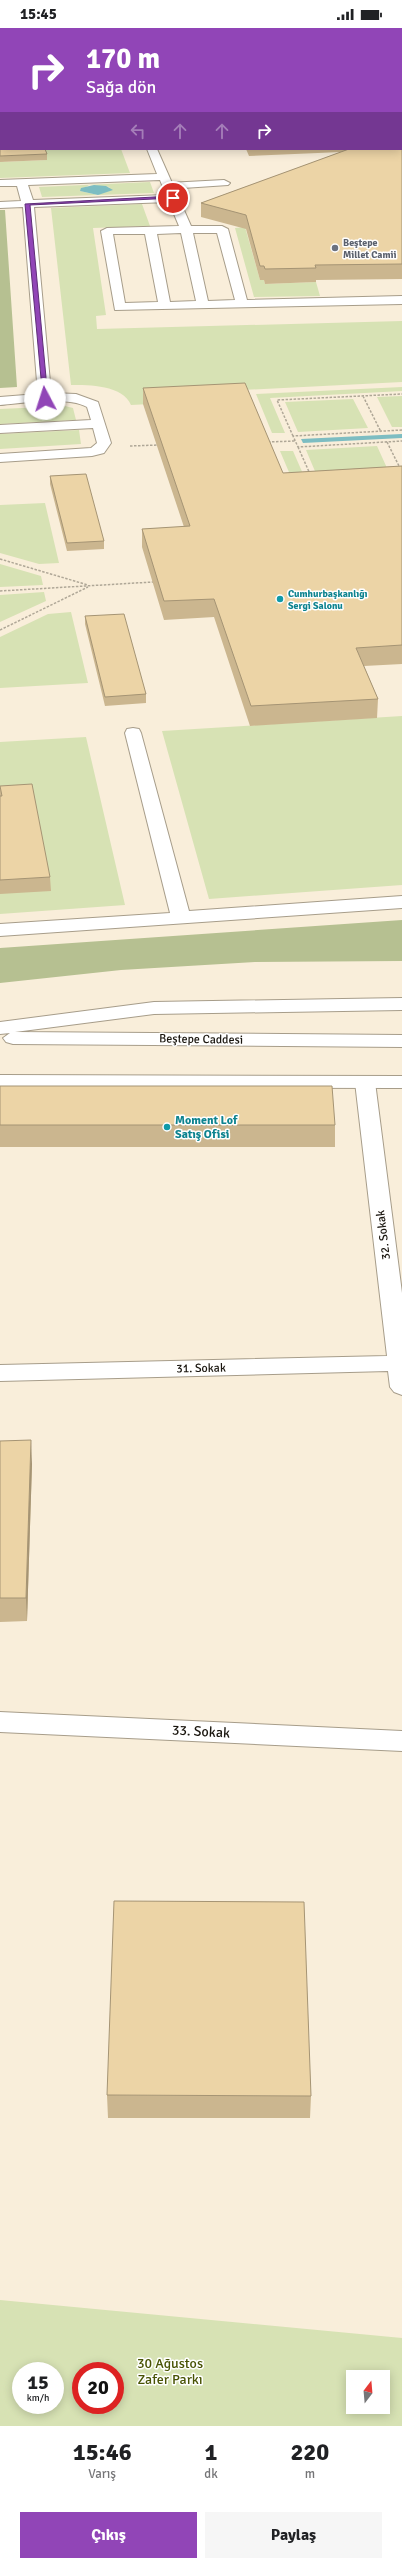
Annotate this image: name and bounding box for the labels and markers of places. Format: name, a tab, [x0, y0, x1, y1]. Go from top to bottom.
pin	[156, 181, 190, 215]
place label: Beştepe Millet Camii	[343, 237, 397, 261]
marker: Beştepe Millet Camii	[330, 243, 340, 253]
place label: Cumhurbaşkanlığı Sergi Salonu	[288, 588, 368, 612]
marker: Cumhurbaşkanlığı Sergi Salonu	[275, 594, 285, 604]
place label: Moment Lof Satış Ofisi	[175, 1113, 238, 1142]
marker: Moment Lof Satış Ofisi	[162, 1122, 172, 1132]

